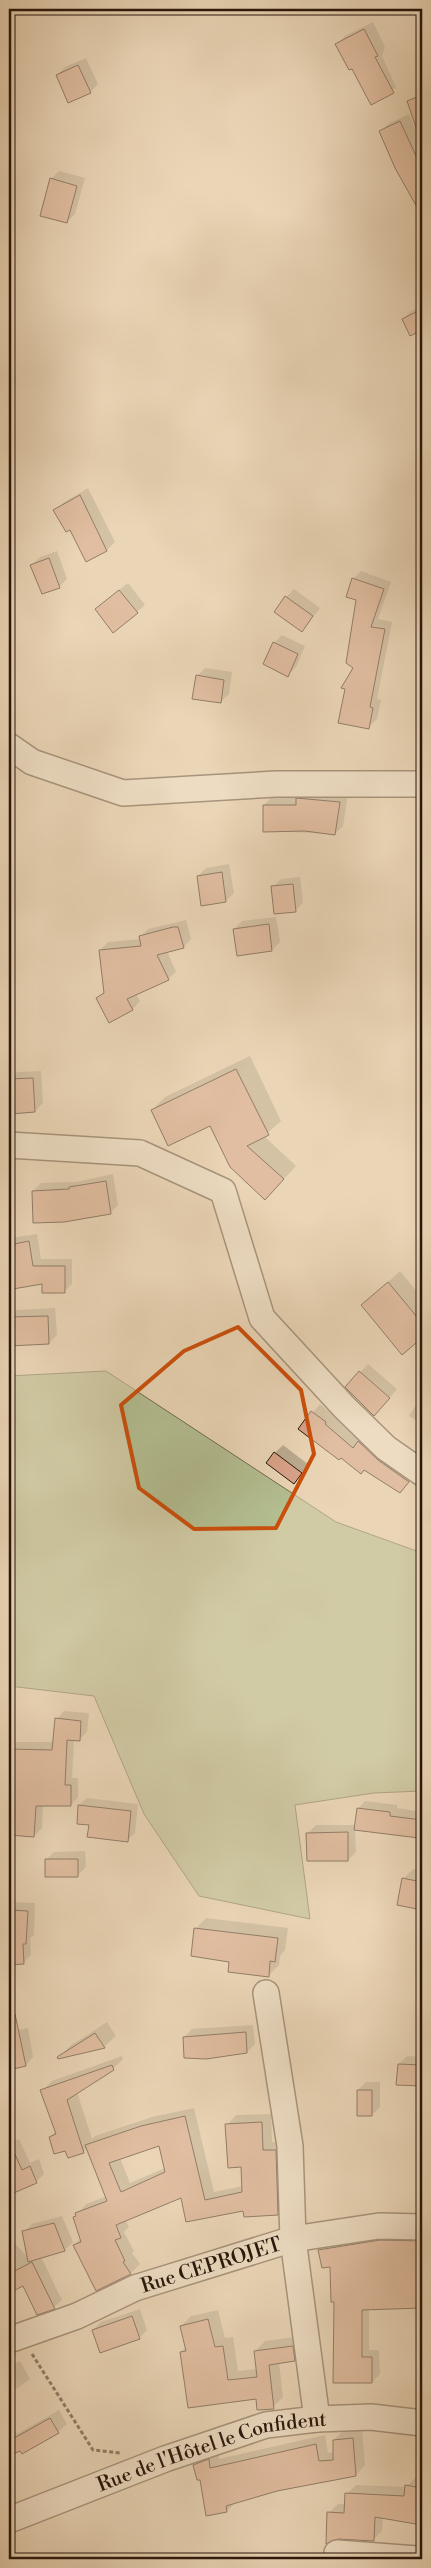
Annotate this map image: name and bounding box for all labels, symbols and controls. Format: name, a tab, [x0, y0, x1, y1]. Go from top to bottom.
street label: Rue CEPROJET	[138, 2232, 285, 2299]
street label: Rue de l'Hôtel le Confident	[94, 2408, 327, 2498]

